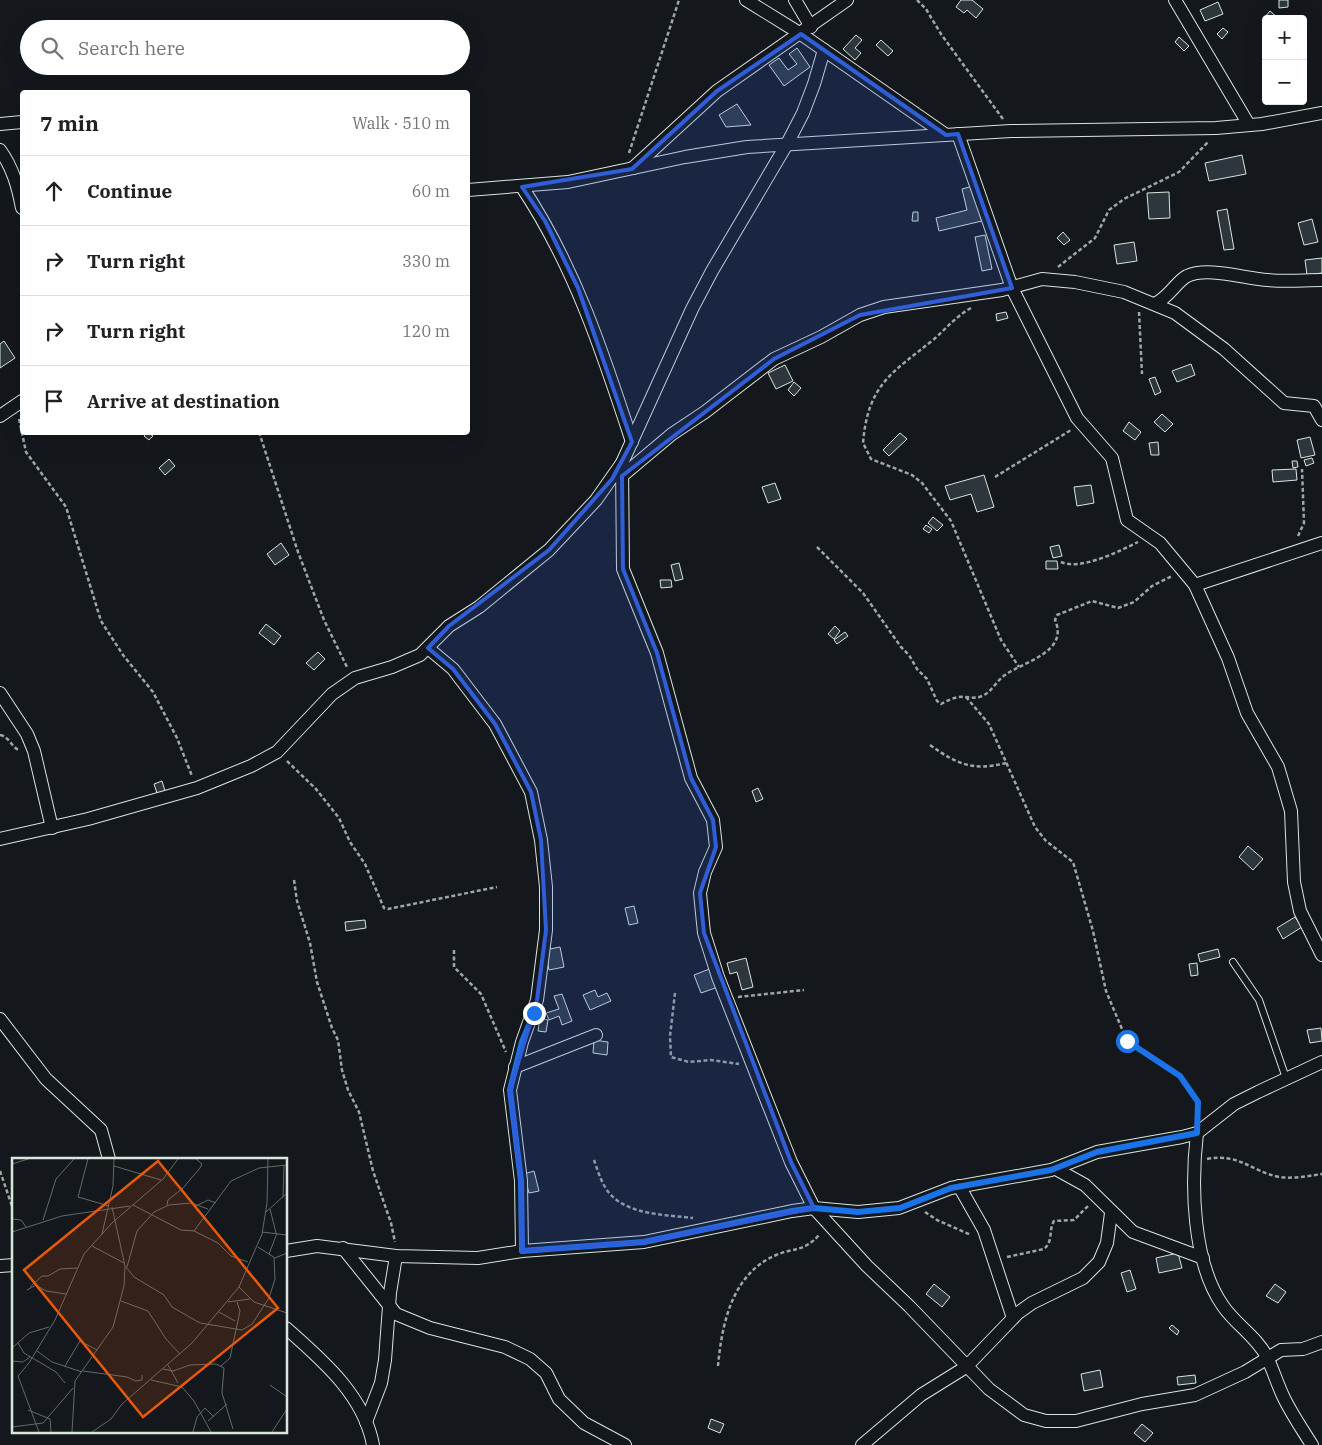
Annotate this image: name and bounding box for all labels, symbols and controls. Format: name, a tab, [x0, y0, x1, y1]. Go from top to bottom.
map controls	[1262, 15, 1307, 105]
button: +	[1262, 15, 1307, 60]
search box	[20, 20, 470, 75]
icon: search	[38, 34, 66, 62]
text: Search here	[78, 36, 185, 60]
button: −	[1262, 60, 1307, 105]
text: 7 min	[40, 109, 99, 137]
text: Walk · 510 m	[352, 113, 450, 133]
icon: ahead	[40, 177, 68, 205]
text: Continue	[87, 179, 172, 203]
text: 60 m	[412, 181, 450, 201]
icon: right	[40, 247, 68, 275]
text: Turn right	[87, 249, 185, 273]
text: 330 m	[402, 251, 450, 271]
icon: right	[40, 317, 68, 345]
text: Turn right	[87, 319, 185, 343]
text: 120 m	[402, 321, 450, 341]
icon: arrive	[40, 387, 68, 415]
text: Arrive at destination	[87, 389, 280, 413]
route end	[523, 1002, 546, 1025]
route start	[1116, 1030, 1139, 1053]
inset map	[12, 1158, 288, 1432]

